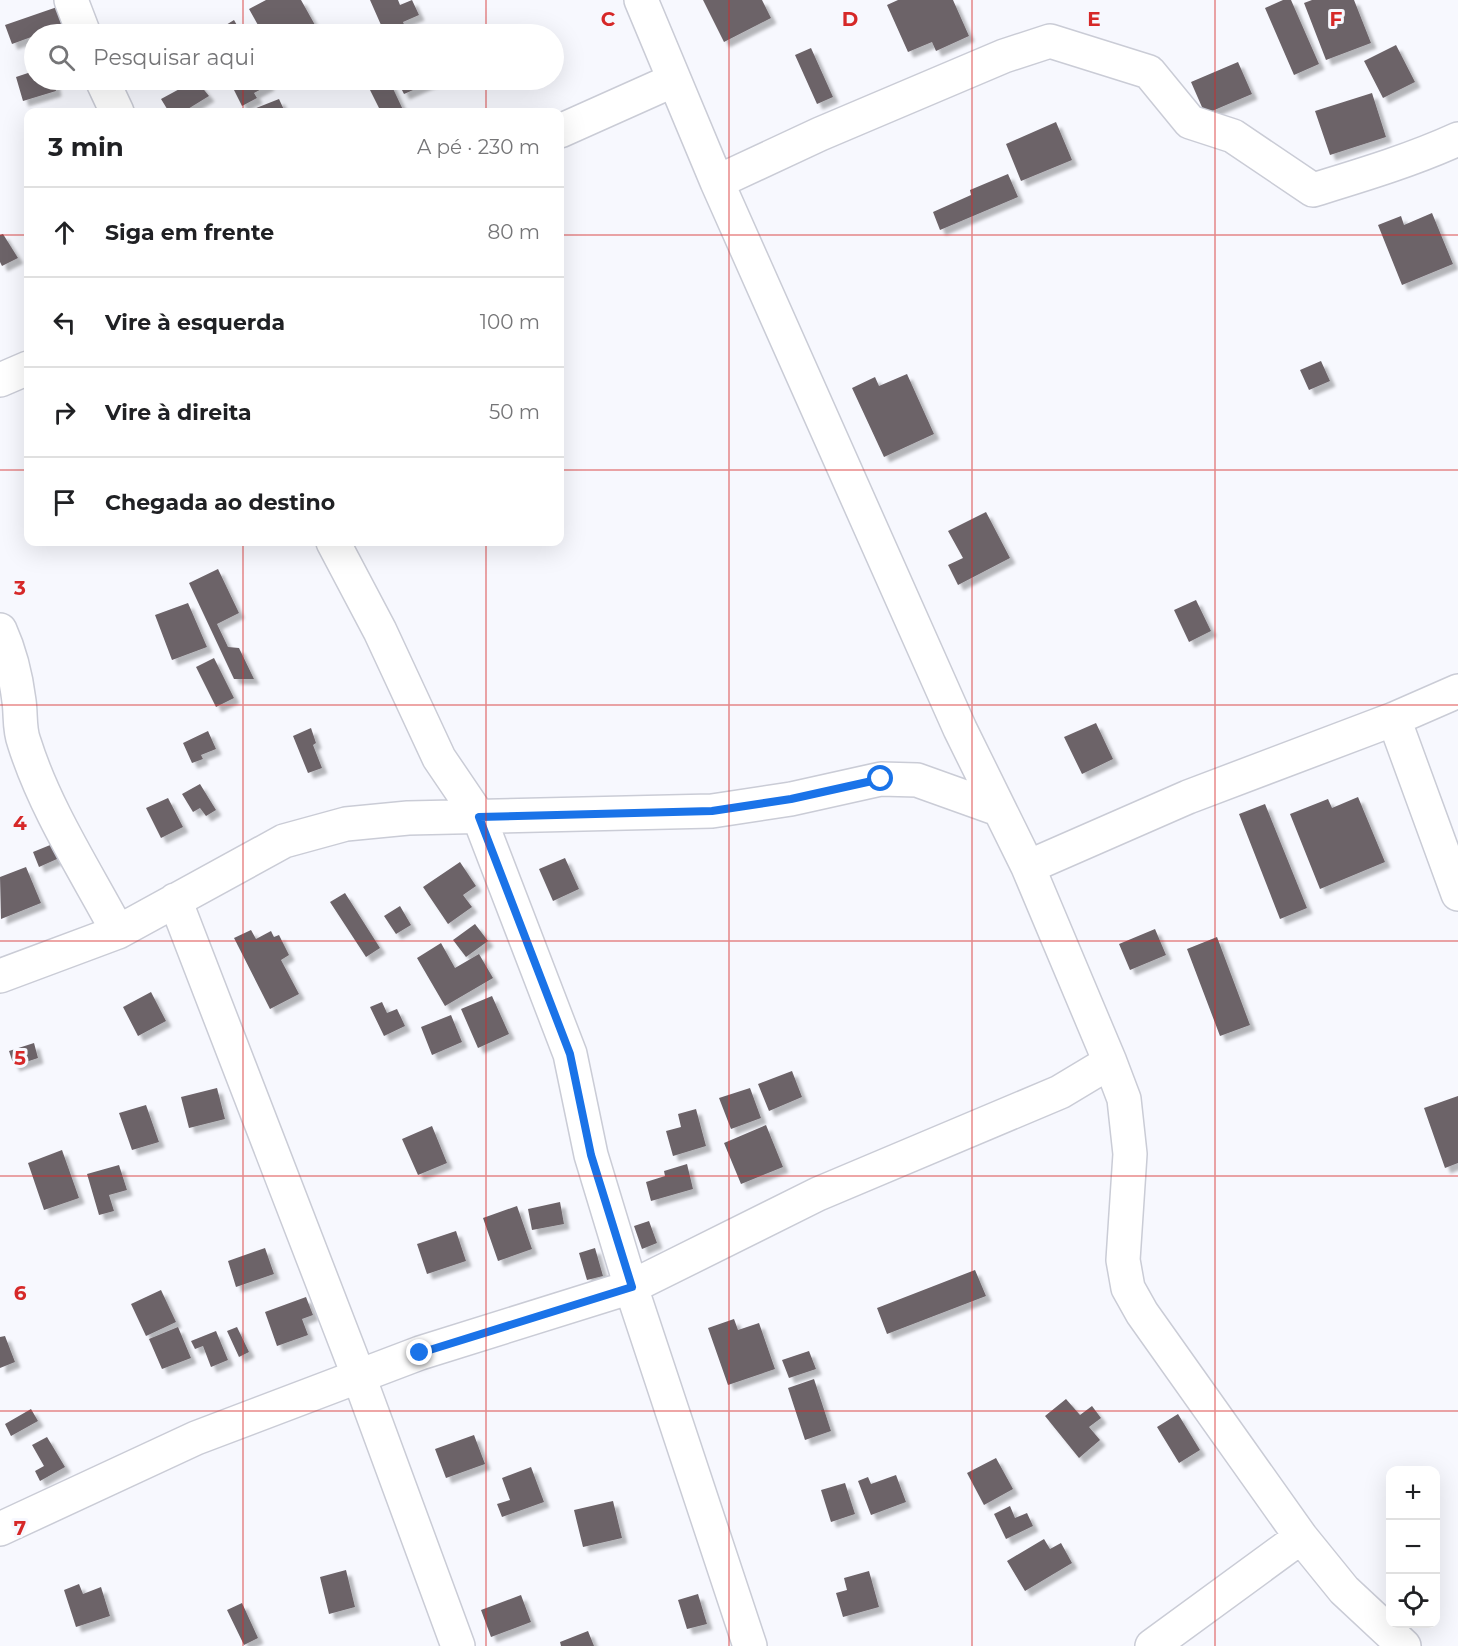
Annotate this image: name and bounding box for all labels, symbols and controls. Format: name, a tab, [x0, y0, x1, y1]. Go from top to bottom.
text: C	[601, 7, 616, 31]
text: D	[842, 7, 858, 31]
text: E	[1087, 7, 1101, 31]
text: F	[1330, 7, 1343, 31]
search box	[24, 24, 564, 90]
icon: search	[45, 41, 78, 74]
text: Pesquisar aqui	[93, 44, 255, 71]
text: 3 min	[48, 131, 124, 163]
text: A pé · 230 m	[417, 135, 540, 159]
icon: ahead	[48, 216, 81, 249]
text: Siga em frente	[105, 219, 274, 246]
text: 80 m	[488, 220, 540, 244]
icon: left	[48, 306, 81, 339]
text: Vire à esquerda	[105, 309, 285, 336]
text: 100 m	[480, 310, 540, 334]
icon: right	[48, 396, 81, 429]
text: Vire à direita	[105, 399, 252, 426]
text: 50 m	[489, 400, 540, 424]
icon: arrive	[48, 486, 81, 519]
text: Chegada ao destino	[105, 489, 335, 516]
text: 3	[13, 576, 26, 600]
route start	[867, 765, 893, 791]
text: 4	[13, 811, 27, 835]
text: 5	[14, 1046, 26, 1070]
text: 6	[14, 1281, 27, 1305]
route end	[406, 1339, 432, 1365]
map controls	[1386, 1466, 1440, 1628]
button: +	[1386, 1466, 1440, 1520]
text: 7	[14, 1516, 26, 1540]
button: −	[1386, 1520, 1440, 1574]
button: locate	[1386, 1574, 1440, 1628]

